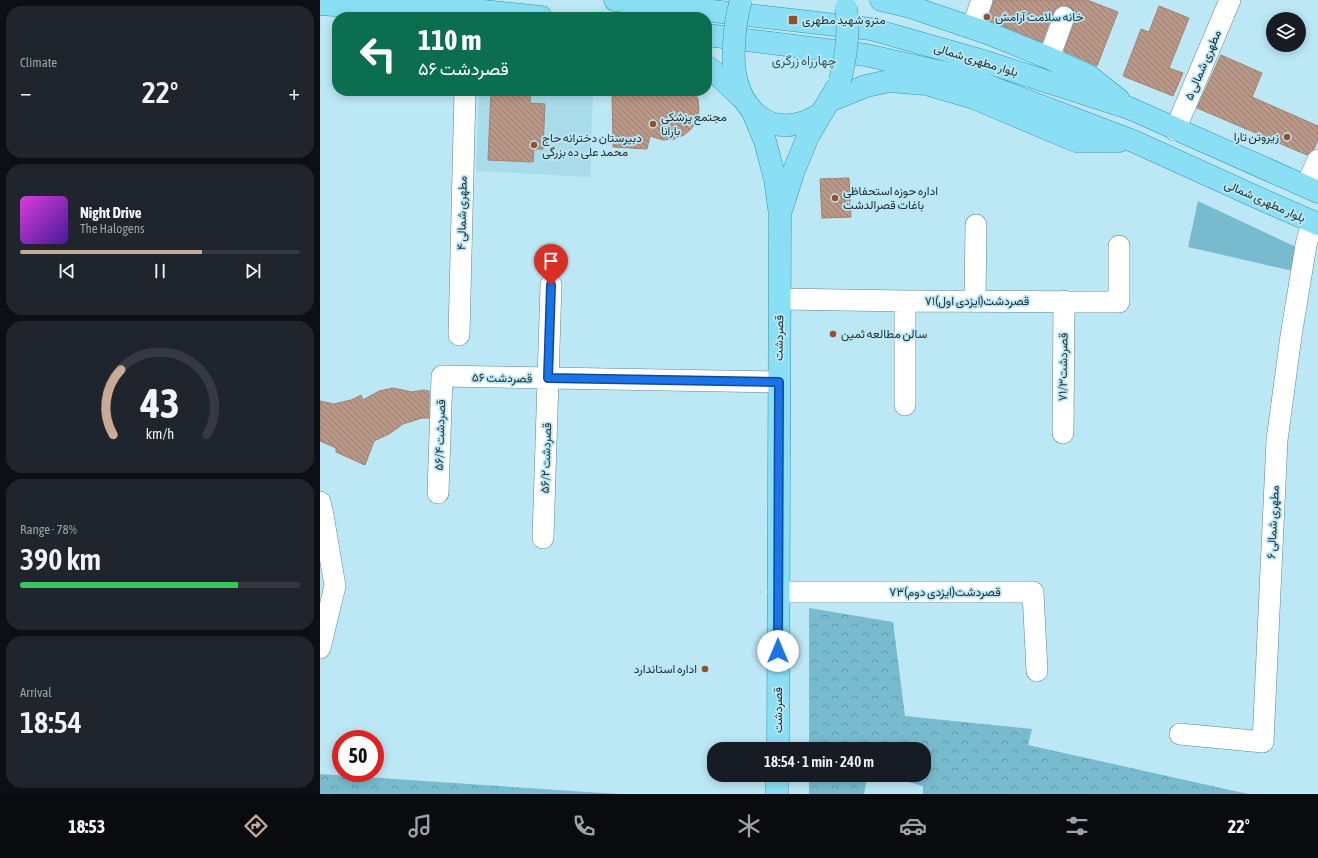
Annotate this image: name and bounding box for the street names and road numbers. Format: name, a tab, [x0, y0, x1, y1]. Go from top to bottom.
street label: ۵ مطهری شمالی	[1182, 28, 1225, 103]
street label: بلوار مطهرى شمالى	[932, 41, 1020, 80]
street label: ۴ مطهری شمالی	[454, 176, 471, 250]
street label: بلوار مطهرى شمالى	[1222, 177, 1308, 226]
street label: ۷۱قصردشت(ایزدی اول)	[925, 294, 1029, 309]
street label: قصردشت	[772, 315, 787, 361]
street label: قصردشت۷۱/۳	[1055, 333, 1072, 401]
street label: ۵۶ قصردشت	[472, 370, 532, 387]
street label: ۵۶/۴ قصردشت	[432, 399, 449, 471]
street label: ۵۶/۲ قصردشت	[538, 422, 555, 494]
street label: ۶ مطهری شمالی	[1264, 485, 1283, 559]
street label: ۷۳قصردشت(ایزدی دوم)	[889, 585, 1001, 600]
street label: قصردشت	[771, 687, 786, 733]

